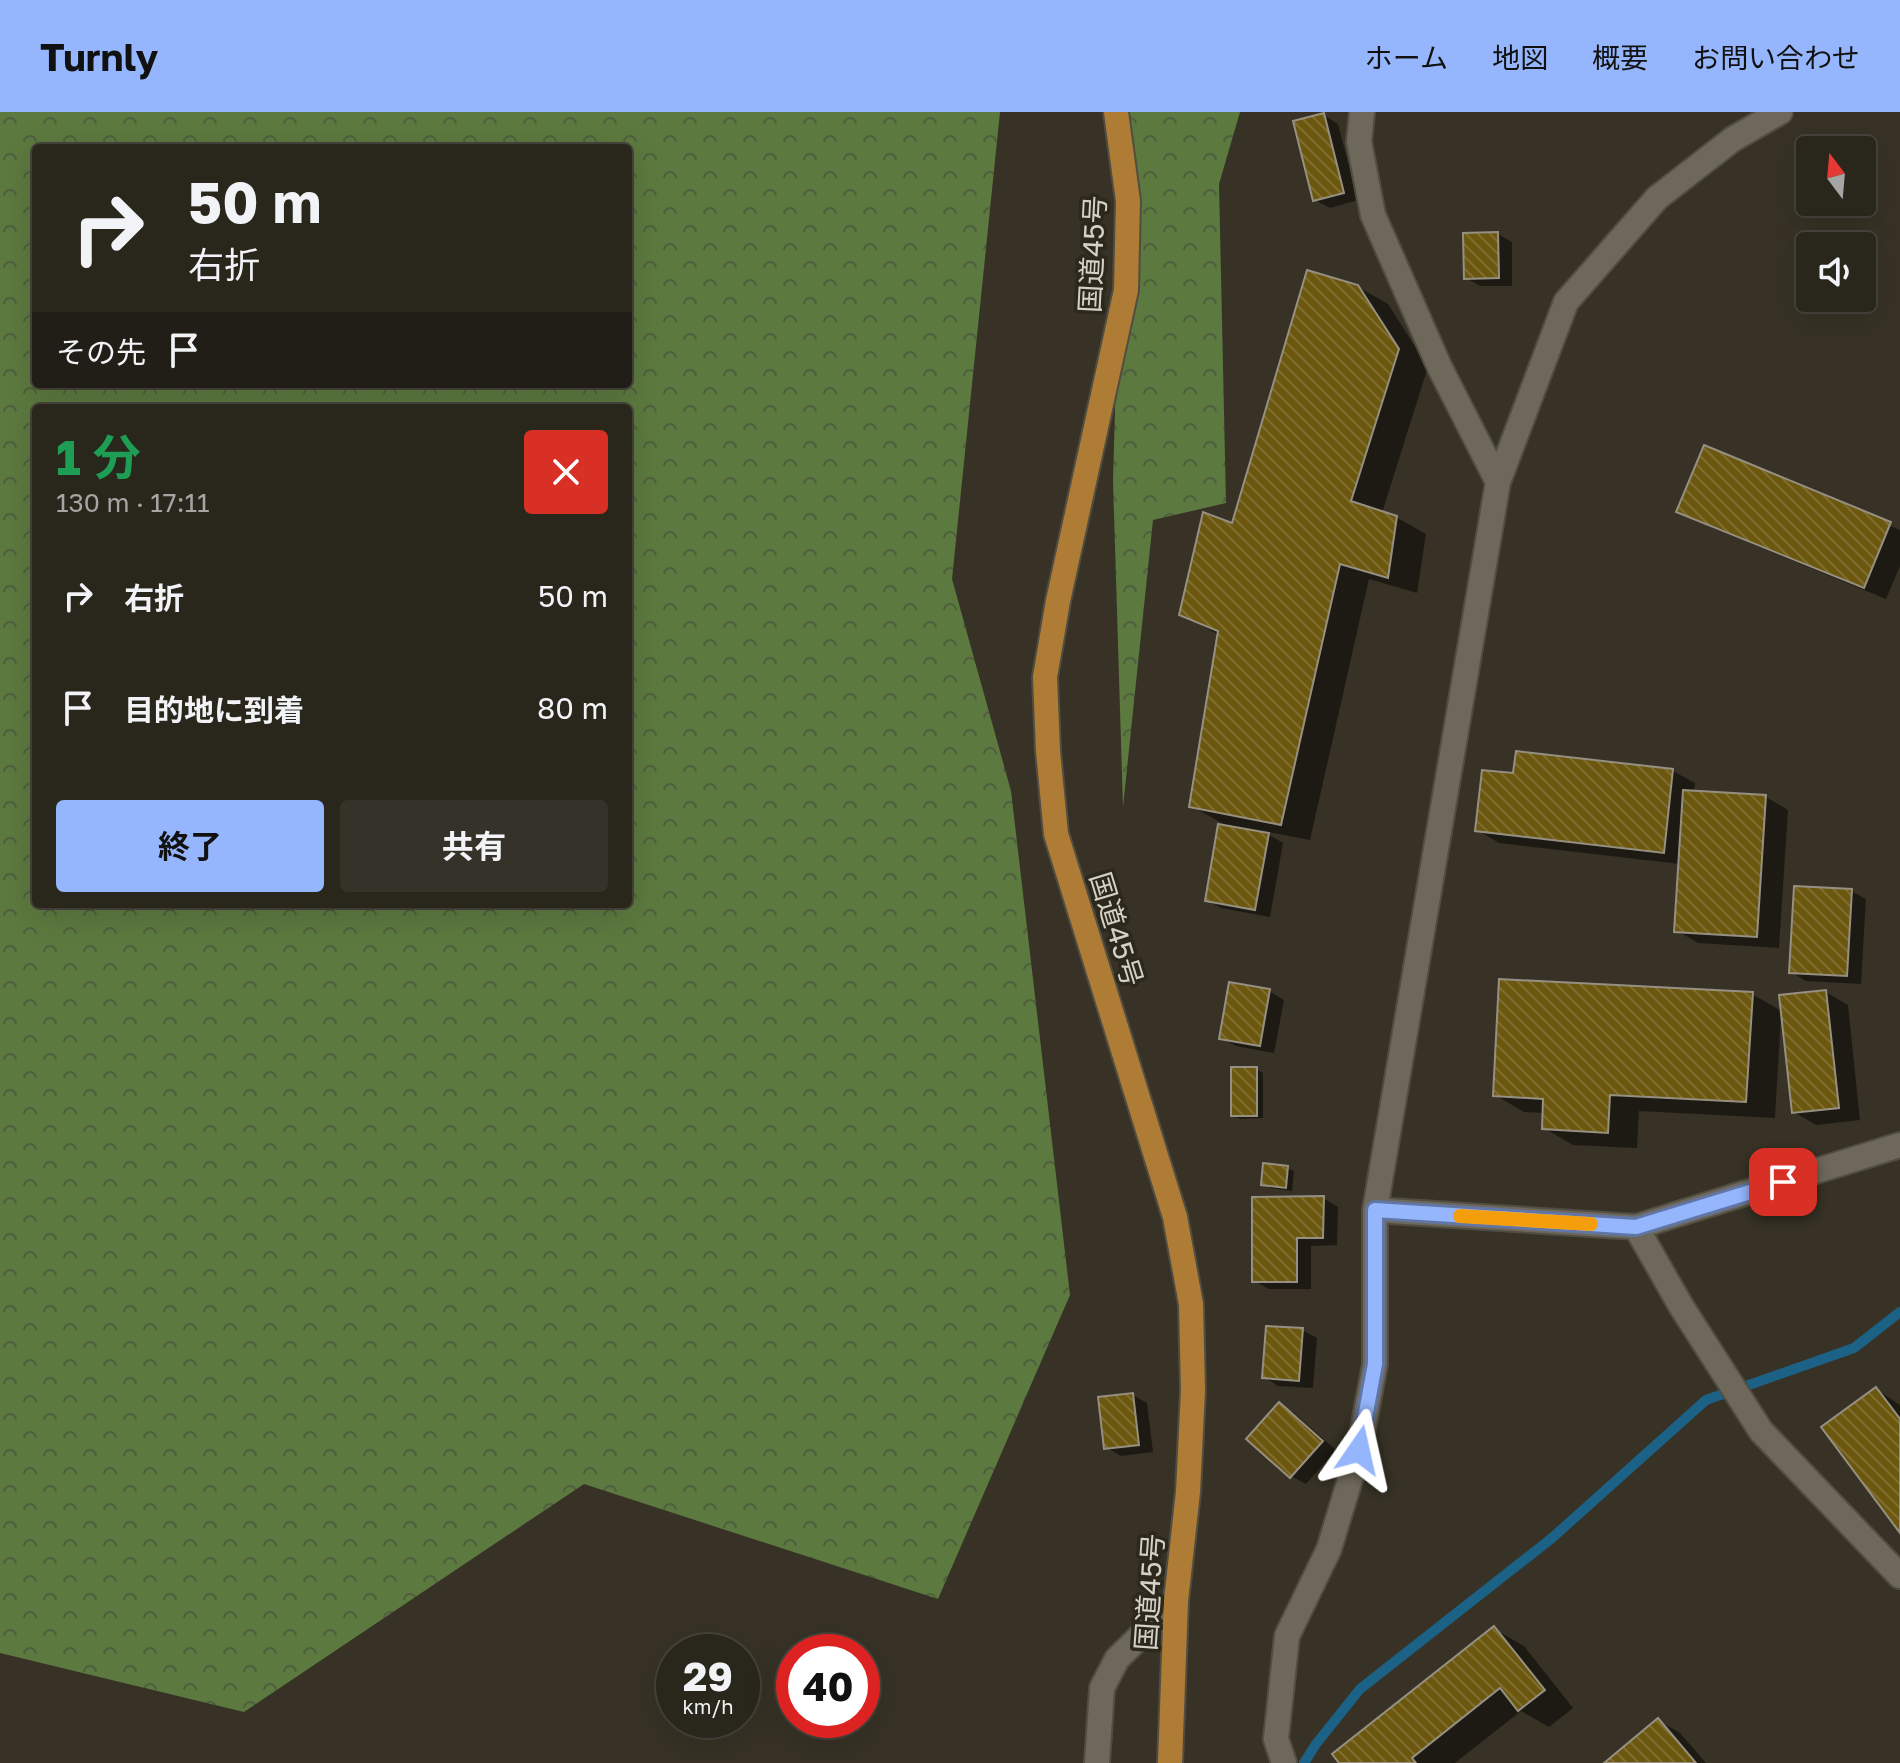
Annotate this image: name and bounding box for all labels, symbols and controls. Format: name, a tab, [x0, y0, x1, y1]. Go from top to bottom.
text: Turnly	[40, 34, 158, 79]
text: ホーム	[1365, 41, 1448, 74]
text: 地図	[1492, 41, 1548, 74]
text: 概要	[1592, 41, 1648, 74]
text: お問い合わせ	[1692, 41, 1860, 74]
north arrow	[1796, 136, 1876, 216]
map controls	[1796, 136, 1876, 312]
text: 50 m	[188, 168, 322, 235]
icon: right	[56, 176, 160, 280]
street label: 国道45号	[1072, 195, 1112, 313]
button: sound	[1796, 232, 1876, 312]
text: 右折	[188, 243, 260, 286]
icon: arrive	[162, 328, 206, 372]
text: その先	[56, 334, 146, 370]
text: 1 分	[56, 428, 141, 486]
button: close	[524, 430, 608, 514]
text: 130 m · 17:11	[56, 487, 210, 518]
icon: right	[56, 574, 100, 618]
text: 50 m	[538, 578, 608, 614]
text: 右折	[124, 580, 184, 616]
icon: arrive	[56, 686, 100, 730]
text: 80 m	[537, 690, 608, 726]
text: 目的地に到着	[124, 692, 304, 728]
button: 終了	[56, 800, 324, 892]
button: 共有	[340, 800, 608, 892]
street label: 国道45号	[1084, 868, 1150, 990]
pin	[1749, 1148, 1817, 1216]
icon: arrive	[1761, 1160, 1805, 1204]
position arrow	[1317, 1408, 1401, 1492]
street label: 国道45号	[1128, 1532, 1170, 1652]
speed limit sign: 40	[776, 1634, 880, 1738]
text: 29	[683, 1652, 733, 1700]
text: km/h	[683, 1694, 733, 1718]

